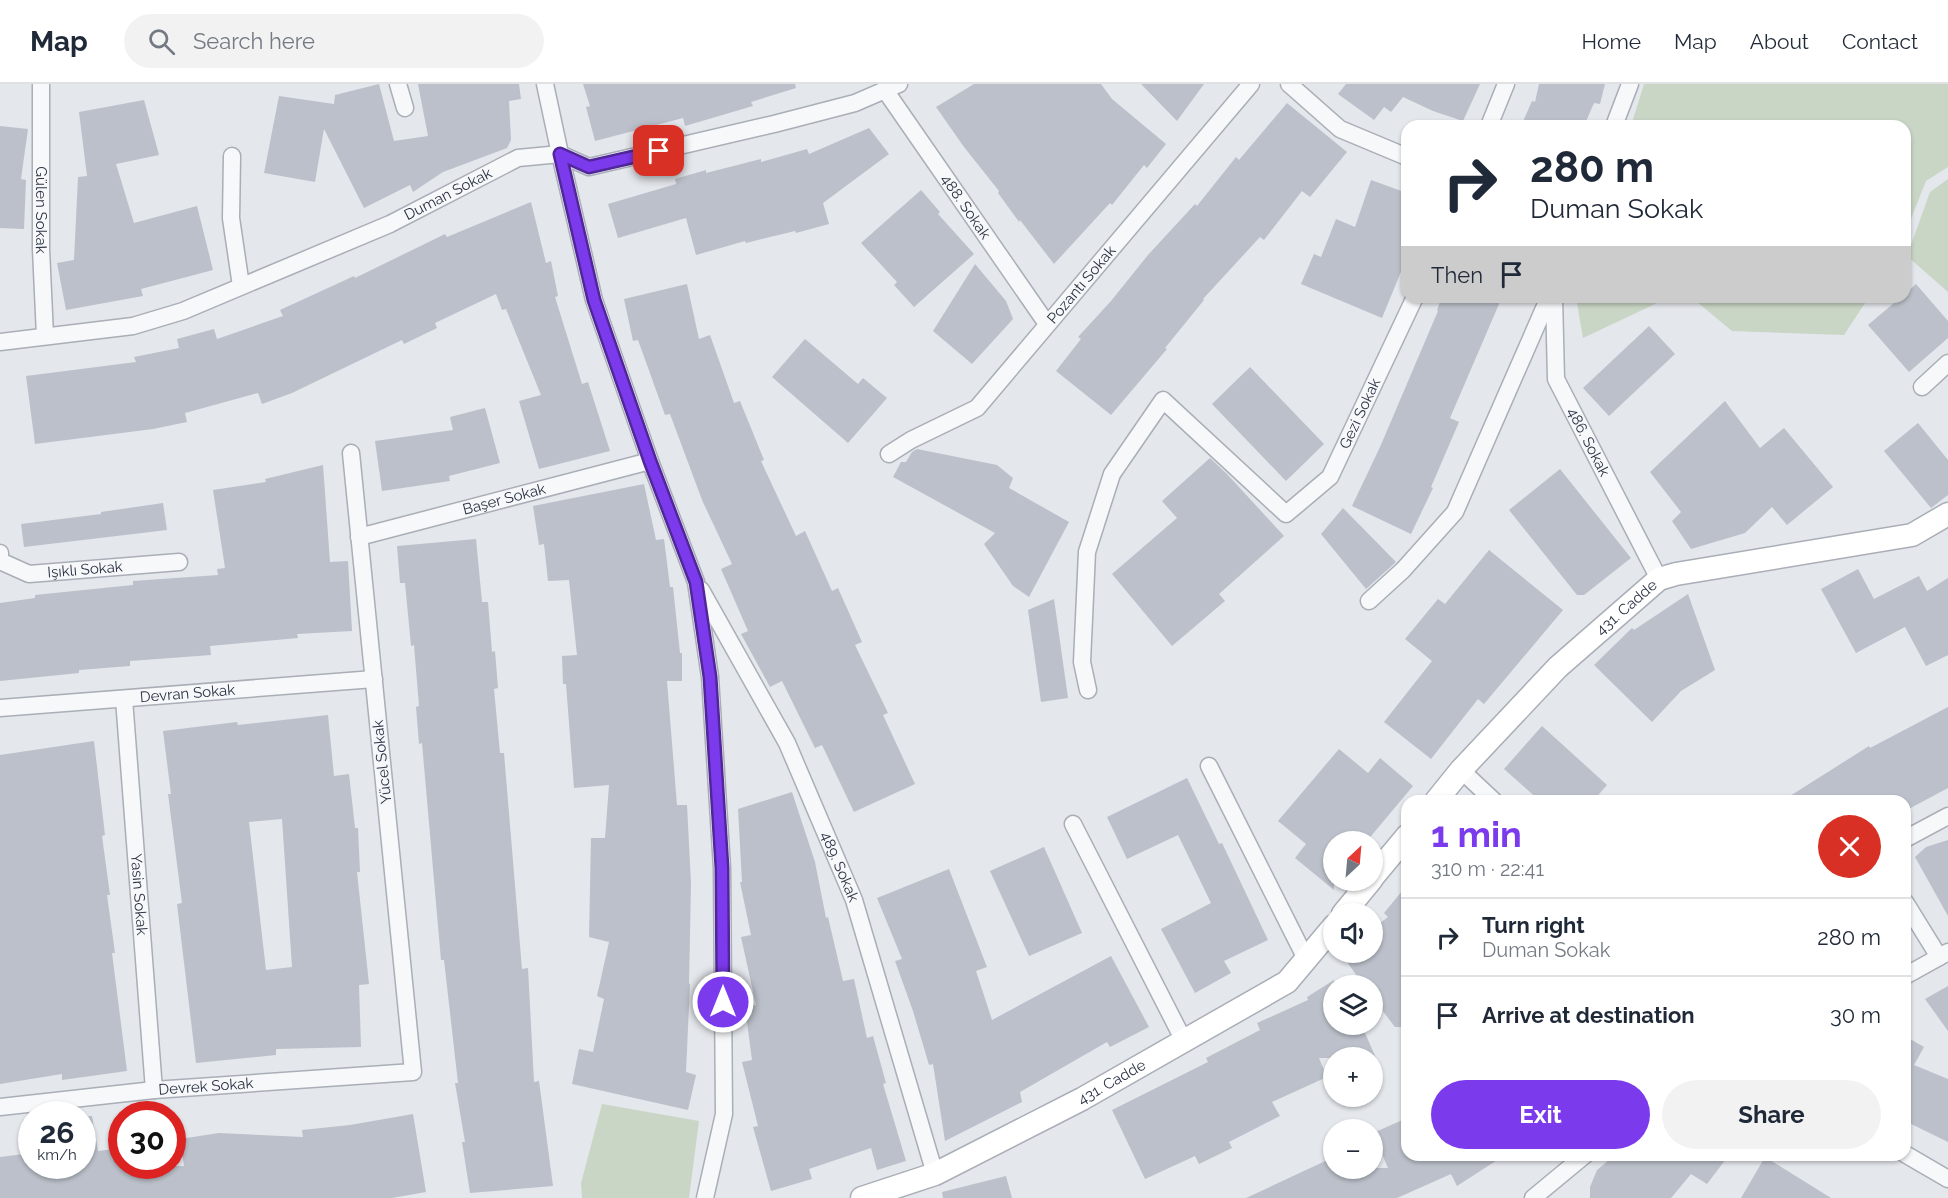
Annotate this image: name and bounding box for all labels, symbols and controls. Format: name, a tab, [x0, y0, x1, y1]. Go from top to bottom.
search box	[124, 14, 544, 68]
text: Map	[30, 25, 88, 58]
icon: search	[145, 25, 178, 58]
text: Search here	[193, 28, 315, 54]
text: Home	[1582, 29, 1641, 54]
text: Map	[1674, 29, 1717, 54]
text: About	[1750, 29, 1809, 54]
text: Contact	[1842, 29, 1918, 54]
pin	[633, 125, 684, 176]
icon: arrive	[642, 134, 675, 167]
text: 280 m	[1530, 143, 1654, 192]
icon: right	[1431, 144, 1509, 222]
street label: Duman Sokak	[401, 164, 495, 224]
street label: Gülen Sokak	[32, 166, 50, 254]
street label: 488. Sokak	[937, 171, 995, 243]
text: Duman Sokak	[1530, 193, 1703, 224]
street label: Pozantı Sokak	[1043, 242, 1119, 327]
icon: arrive	[1495, 258, 1528, 291]
text: Then	[1431, 262, 1483, 288]
street label: Gezi Sokak	[1336, 375, 1384, 452]
street label: 486. Sokak	[1563, 405, 1614, 480]
street label: Başer Sokak	[461, 480, 548, 519]
street label: Işıklı Sokak	[47, 558, 123, 581]
street label: 431. Cadde	[1592, 576, 1661, 639]
street label: Devran Sokak	[139, 681, 236, 706]
street label: Yücel Sokak	[369, 719, 395, 805]
text: 1 min	[1431, 813, 1522, 855]
button: close	[1818, 815, 1881, 878]
street label: 489. Sokak	[817, 829, 863, 905]
north arrow	[1323, 831, 1383, 891]
map controls	[1323, 831, 1383, 1179]
street label: Yasin Sokak	[127, 853, 151, 936]
text: 310 m · 22:41	[1431, 857, 1544, 881]
button: sound	[1323, 903, 1383, 963]
text: Turn right	[1482, 912, 1585, 938]
icon: right	[1431, 921, 1464, 954]
text: 280 m	[1817, 924, 1881, 950]
text: Duman Sokak	[1482, 938, 1610, 962]
position arrow	[691, 970, 755, 1034]
button: layers	[1323, 975, 1383, 1035]
icon: arrive	[1431, 999, 1464, 1032]
text: Arrive at destination	[1482, 1002, 1695, 1028]
text: 30 m	[1830, 1002, 1881, 1028]
button: +	[1323, 1047, 1383, 1107]
street label: 431. Cadde	[1074, 1056, 1149, 1109]
street label: Devrek Sokak	[158, 1074, 254, 1099]
button: Exit	[1431, 1080, 1650, 1149]
button: Share	[1662, 1080, 1881, 1149]
speed limit sign: 30	[108, 1101, 186, 1179]
text: 26	[39, 1115, 75, 1150]
button: −	[1323, 1119, 1383, 1179]
text: km/h	[37, 1146, 77, 1164]

